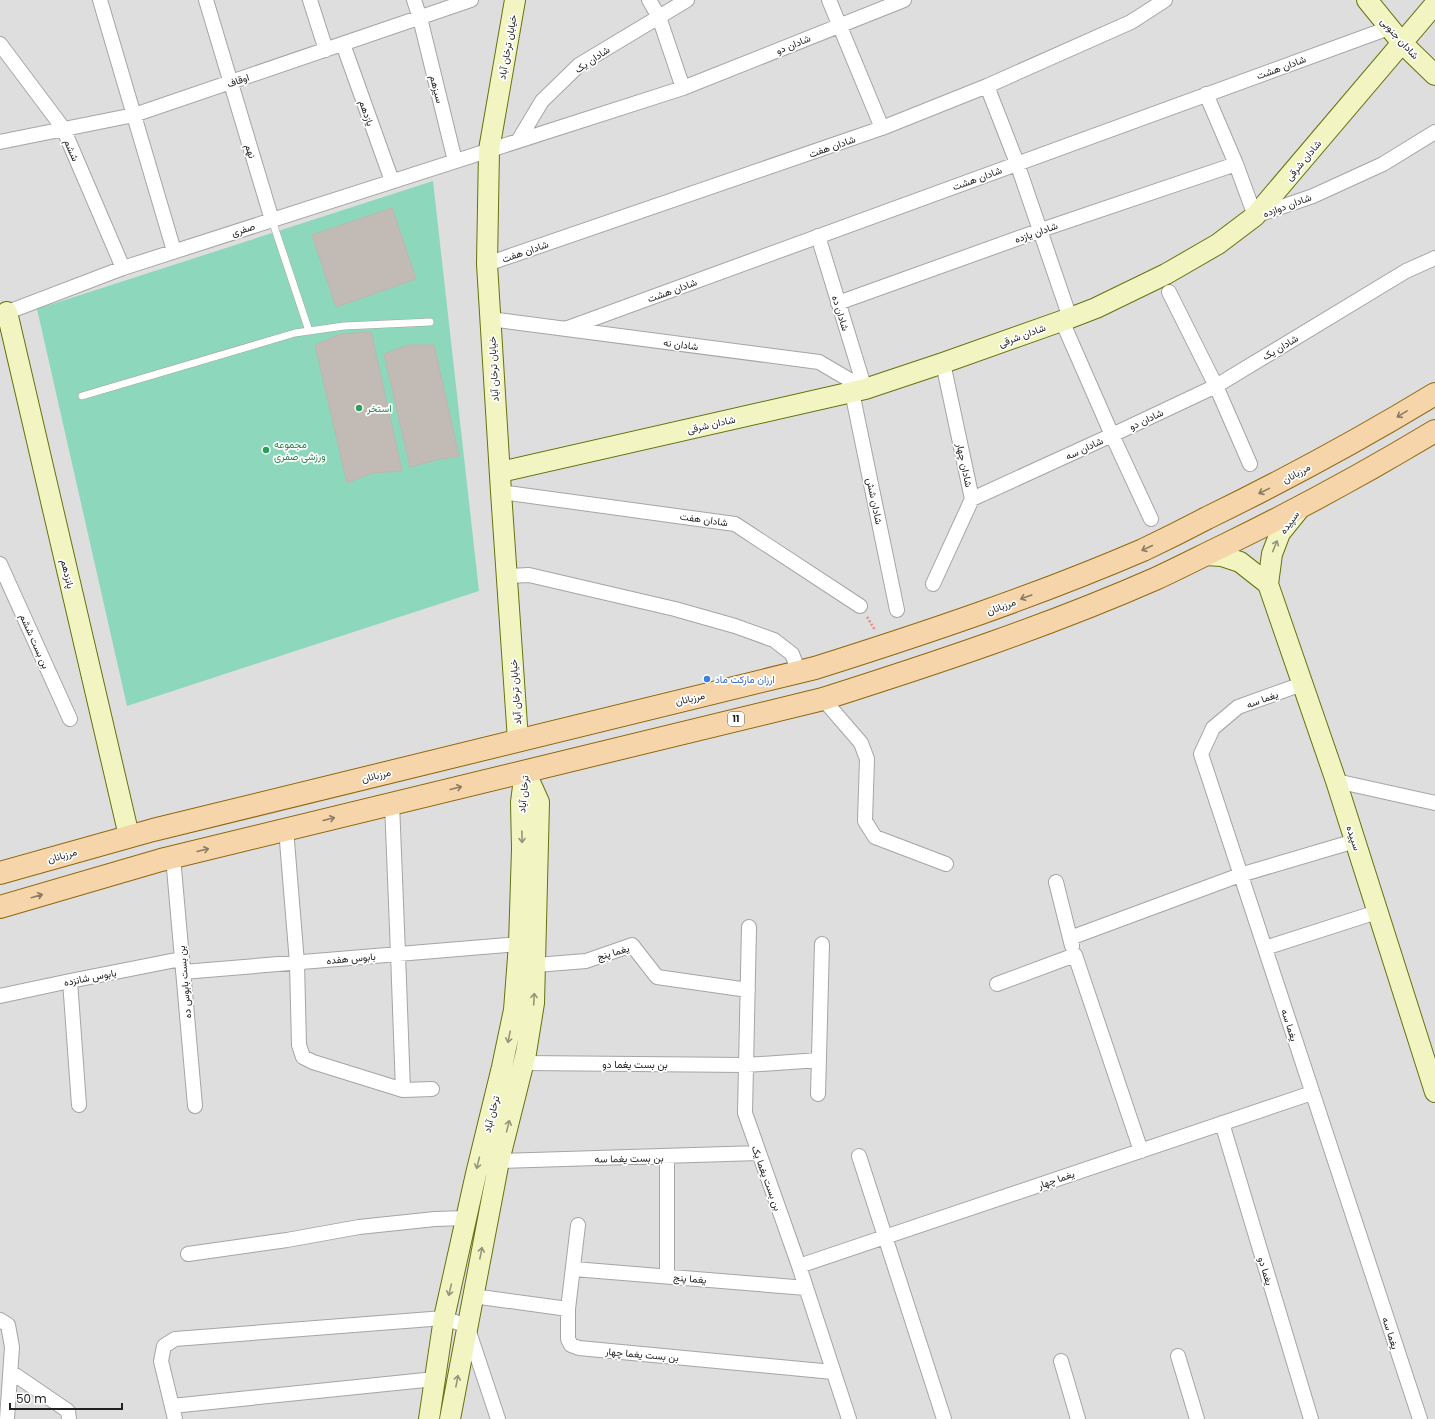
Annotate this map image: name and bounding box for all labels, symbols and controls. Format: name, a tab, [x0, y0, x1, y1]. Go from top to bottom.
street label: خیابان ترخان آباد	[494, 13, 521, 81]
street label: شادان جنوبی	[1377, 14, 1423, 63]
street label: شادان دو	[774, 31, 813, 58]
street label: شادان یک	[572, 42, 613, 77]
street label: شادان هشت	[1254, 52, 1308, 83]
street label: اوقاف	[225, 70, 251, 91]
street label: سیزهم	[426, 74, 447, 105]
street label: یازدهم	[355, 98, 378, 128]
street label: شادان هفت	[807, 131, 858, 161]
street label: ششم	[60, 137, 83, 164]
street label: شادان شرقی	[1282, 137, 1325, 184]
street label: نهم	[241, 142, 260, 160]
street label: شادان هشت	[950, 163, 1004, 194]
street label: شادان دوازده	[1261, 190, 1314, 221]
street label: شادان یازده	[1013, 218, 1060, 247]
street label: صفری	[229, 219, 257, 240]
street label: شادان هفت	[500, 236, 551, 266]
street label: شادان هشت	[645, 275, 699, 306]
street label: شادان ده	[828, 294, 853, 333]
street label: شادان شرقی	[997, 320, 1048, 351]
street label: شادان یک	[1259, 331, 1301, 364]
street label: شادان نه	[663, 335, 699, 354]
street label: خیابان ترخان آباد	[484, 336, 503, 402]
place label: استخر	[366, 401, 391, 416]
marker: استخر	[354, 403, 364, 413]
street label: شادان دو	[1127, 405, 1166, 434]
one-way arrow	[1397, 410, 1408, 418]
street label: شادان شرقی	[685, 412, 737, 437]
street label: شادان سه	[1063, 433, 1106, 464]
place label: مجموعه ورزشی صفری	[274, 437, 326, 464]
street label: شادان چهار	[952, 441, 977, 489]
marker: مجموعه ورزشی صفری	[261, 445, 271, 455]
street label: مرزبانان	[1279, 460, 1313, 487]
street label: شادان شش	[862, 476, 887, 526]
one-way arrow	[1258, 488, 1270, 495]
street label: سپیده	[1276, 507, 1303, 537]
street label: شادان هفت	[679, 509, 729, 530]
one-way arrow	[1271, 541, 1279, 553]
one-way arrow	[1141, 545, 1153, 552]
street label: پانزدهم	[57, 558, 78, 590]
one-way arrow	[1021, 593, 1033, 601]
street label: مرزبانان	[984, 594, 1018, 619]
street label: بن بست ششم	[16, 611, 53, 671]
street label: خیابان ترخان آباد	[506, 658, 525, 725]
place label: ارزان مارکت ماد	[715, 672, 775, 687]
marker: ارزان مارکت ماد	[702, 674, 712, 684]
street label: یغما سه	[1244, 687, 1280, 712]
street label: مرزبانان	[674, 688, 706, 709]
road number: 11	[728, 712, 744, 726]
street label: مرزبانان	[360, 765, 393, 786]
street label: ترخان آباد	[514, 775, 533, 813]
one-way arrow	[449, 783, 462, 791]
one-way arrow	[323, 814, 336, 822]
street label: سپیده	[1342, 824, 1365, 853]
one-way arrow	[518, 830, 526, 843]
street label: مرزبانان	[46, 844, 79, 867]
one-way arrow	[196, 845, 209, 853]
one-way arrow	[31, 892, 44, 899]
street label: یغما پنج	[595, 941, 631, 964]
street label: بن بست بابوس ده	[174, 945, 195, 1019]
street label: بابوس هفده	[326, 949, 376, 968]
street label: بابوس شانزده	[62, 965, 118, 990]
one-way arrow	[531, 993, 538, 1006]
street label: یغما سه	[1277, 1007, 1302, 1043]
one-way arrow	[504, 1030, 512, 1043]
street label: بن بست یغما دو	[602, 1057, 668, 1072]
street label: ترخان آباد	[480, 1094, 503, 1134]
one-way arrow	[505, 1120, 512, 1133]
street label: بن بست یغما یک	[748, 1143, 785, 1213]
street label: بن بست یغما سه	[594, 1150, 664, 1167]
one-way arrow	[474, 1156, 482, 1169]
street label: یغما چهار	[1035, 1166, 1076, 1193]
one-way arrow	[477, 1247, 485, 1260]
street label: یغما دو	[1254, 1255, 1277, 1287]
street label: یغما پنج	[673, 1270, 707, 1287]
one-way arrow	[446, 1283, 454, 1296]
street label: یغما سه	[1378, 1315, 1403, 1351]
street label: بن بست یغما چهار	[604, 1344, 679, 1365]
one-way arrow	[453, 1375, 461, 1388]
scale bar	[10, 1385, 122, 1411]
text: 50 m	[16, 1390, 47, 1407]

